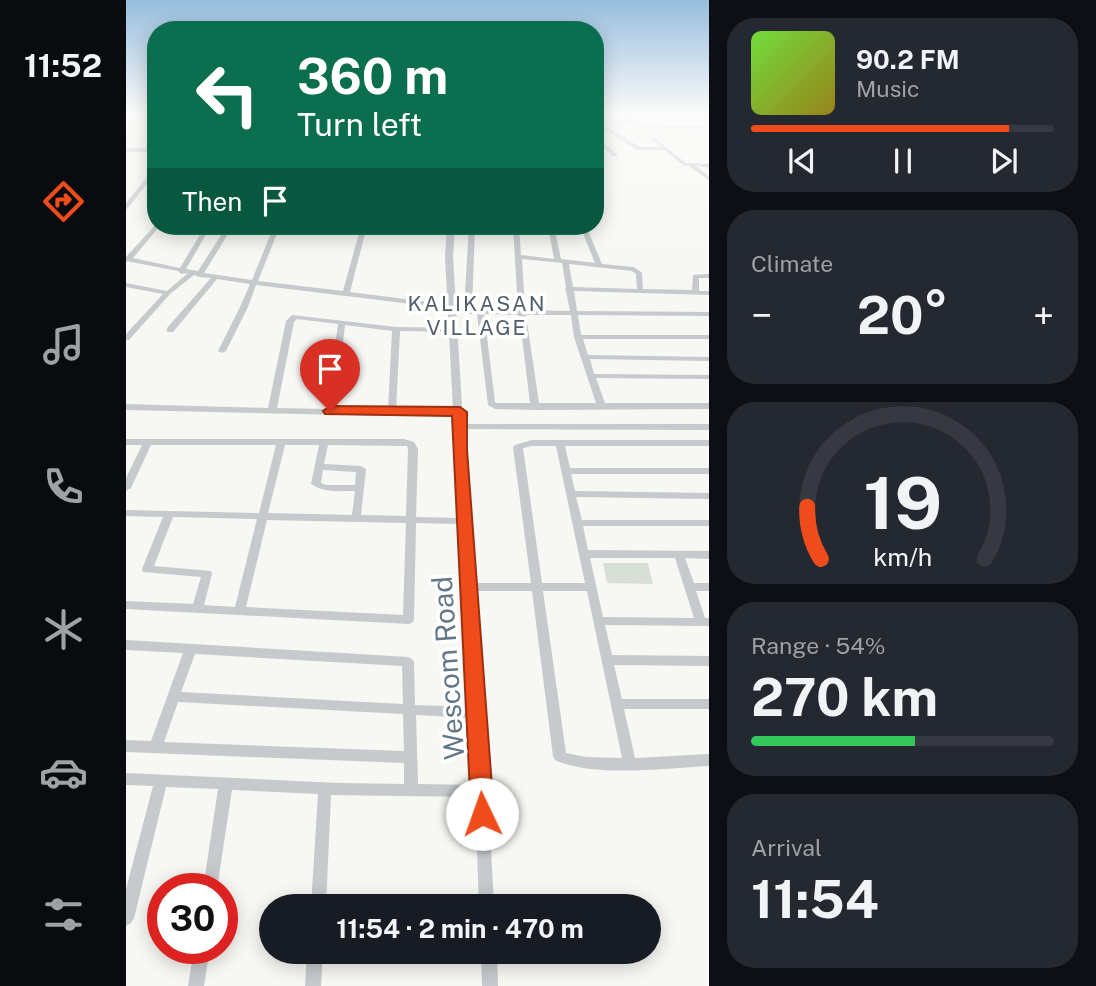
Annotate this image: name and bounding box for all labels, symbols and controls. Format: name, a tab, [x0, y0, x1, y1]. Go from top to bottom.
text: 90.2 FM	[856, 44, 960, 75]
text: 11:52	[24, 47, 102, 84]
text: 360 m	[297, 47, 448, 105]
icon: left	[182, 49, 273, 140]
text: Music	[856, 75, 920, 102]
text: Turn left	[297, 106, 422, 143]
icon: previous	[783, 142, 821, 180]
icon: pause	[884, 142, 922, 180]
icon: next	[985, 142, 1023, 180]
icon: directions	[39, 177, 88, 226]
icon: arrive	[256, 182, 294, 220]
text: Then	[182, 186, 242, 217]
text: Climate	[751, 250, 833, 277]
text: 20°	[857, 285, 948, 346]
district label: KALIKASAN VILLAGE	[407, 291, 547, 340]
text: −	[751, 293, 772, 338]
text: +	[1033, 293, 1054, 338]
icon: music	[39, 320, 88, 369]
pin	[300, 339, 360, 411]
icon: arrive	[311, 350, 349, 388]
text: 19	[863, 460, 942, 545]
icon: phone	[39, 462, 88, 511]
text: km/h	[873, 542, 932, 572]
street label: Wescom Road	[425, 575, 470, 761]
icon: climate	[39, 605, 88, 654]
text: Range · 54%	[751, 632, 885, 659]
text: 270 km	[751, 667, 938, 728]
icon: car	[39, 748, 88, 797]
position arrow	[445, 777, 519, 851]
text: Arrival	[751, 834, 822, 861]
text: 11:54	[751, 869, 879, 930]
speed limit sign: 30	[147, 873, 238, 964]
icon: filters	[39, 890, 88, 939]
text: 11:54 · 2 min · 470 m	[336, 913, 584, 944]

